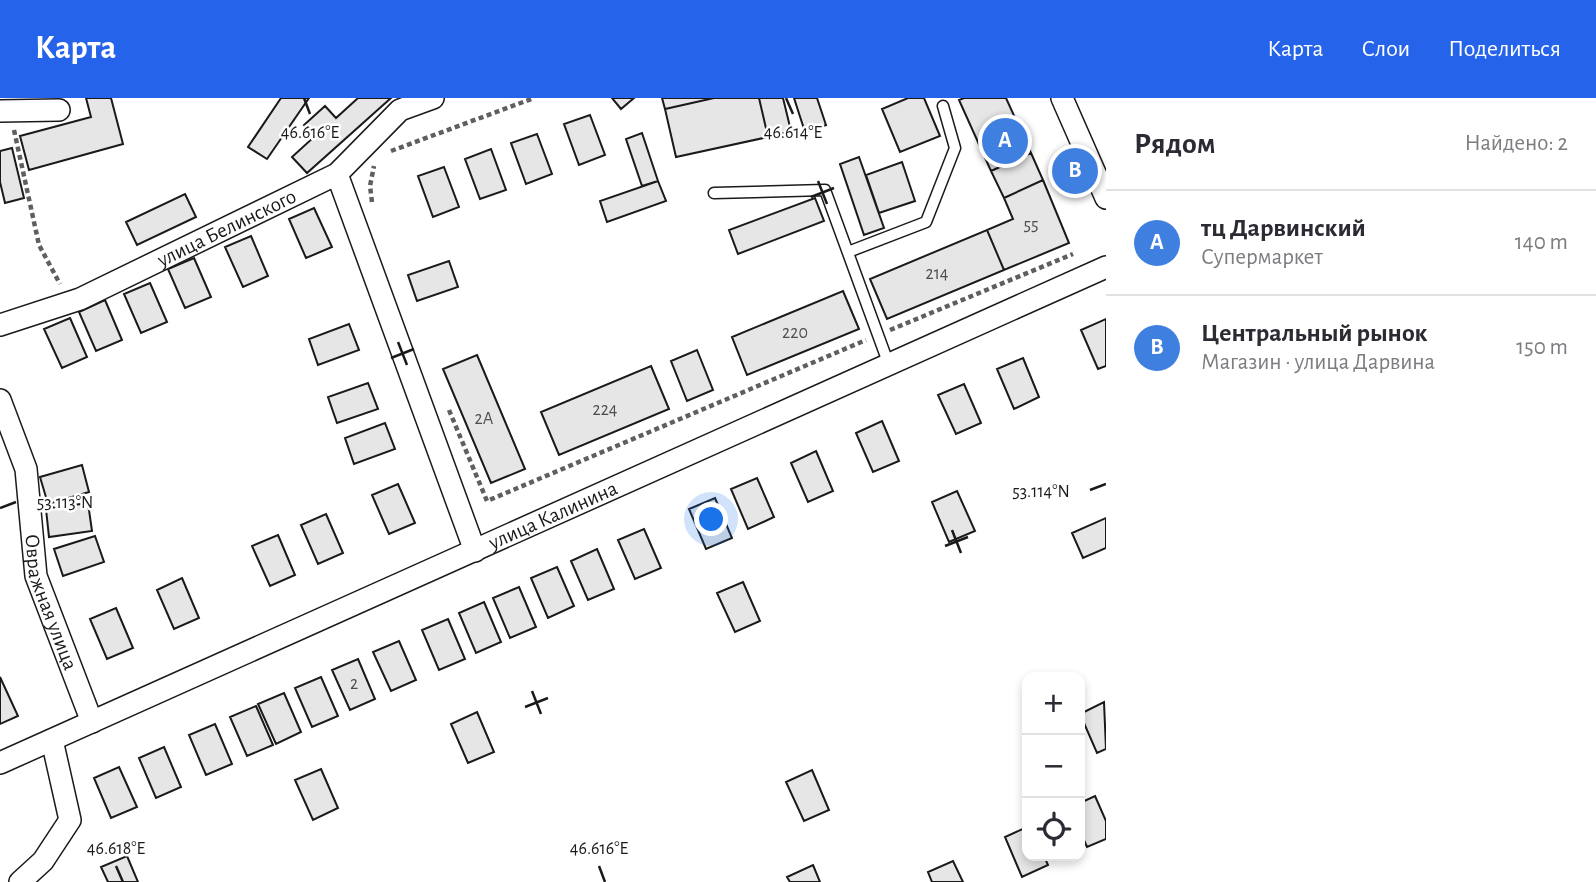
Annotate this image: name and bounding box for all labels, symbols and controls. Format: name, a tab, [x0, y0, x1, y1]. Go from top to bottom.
text: Карта	[35, 32, 116, 65]
text: Карта	[1267, 37, 1323, 61]
text: Слои	[1361, 37, 1410, 61]
text: Поделиться	[1448, 37, 1561, 61]
pin: A	[982, 115, 1028, 167]
text: 46.616°E	[281, 124, 339, 142]
text: 46.614°E	[764, 124, 823, 142]
text: Рядом	[1134, 129, 1216, 159]
text: Найдено: 2	[1465, 132, 1568, 155]
pin: B	[1052, 145, 1098, 197]
street label: улица Белинского	[153, 185, 299, 271]
text: тц Дарвинский	[1201, 215, 1366, 241]
house number: 55	[1023, 216, 1039, 234]
text: A	[1150, 231, 1164, 254]
text: 140 m	[1515, 231, 1568, 254]
text: Супермаркет	[1201, 246, 1323, 269]
house number: 214	[925, 265, 949, 283]
text: Центральный рынок	[1201, 320, 1427, 346]
house number: 220	[782, 324, 808, 342]
text: B	[1150, 336, 1164, 359]
text: 150 m	[1516, 336, 1568, 359]
text: Магазин · улица Дарвина	[1201, 351, 1435, 374]
house number: 224	[592, 401, 618, 419]
house number: 2А	[475, 410, 494, 428]
street label: улица Калинина	[485, 477, 621, 553]
text: 53.114°N	[1012, 483, 1070, 501]
text: 53.113°N	[37, 494, 93, 512]
your location	[694, 502, 728, 536]
street label: Овражная улица	[22, 533, 82, 673]
map controls	[1022, 672, 1085, 861]
button: +	[1022, 672, 1085, 735]
house number: 2	[350, 675, 358, 693]
button: −	[1022, 735, 1085, 798]
button: locate	[1022, 798, 1085, 861]
text: 46.618°E	[87, 840, 146, 858]
text: 46.616°E	[570, 840, 628, 858]

